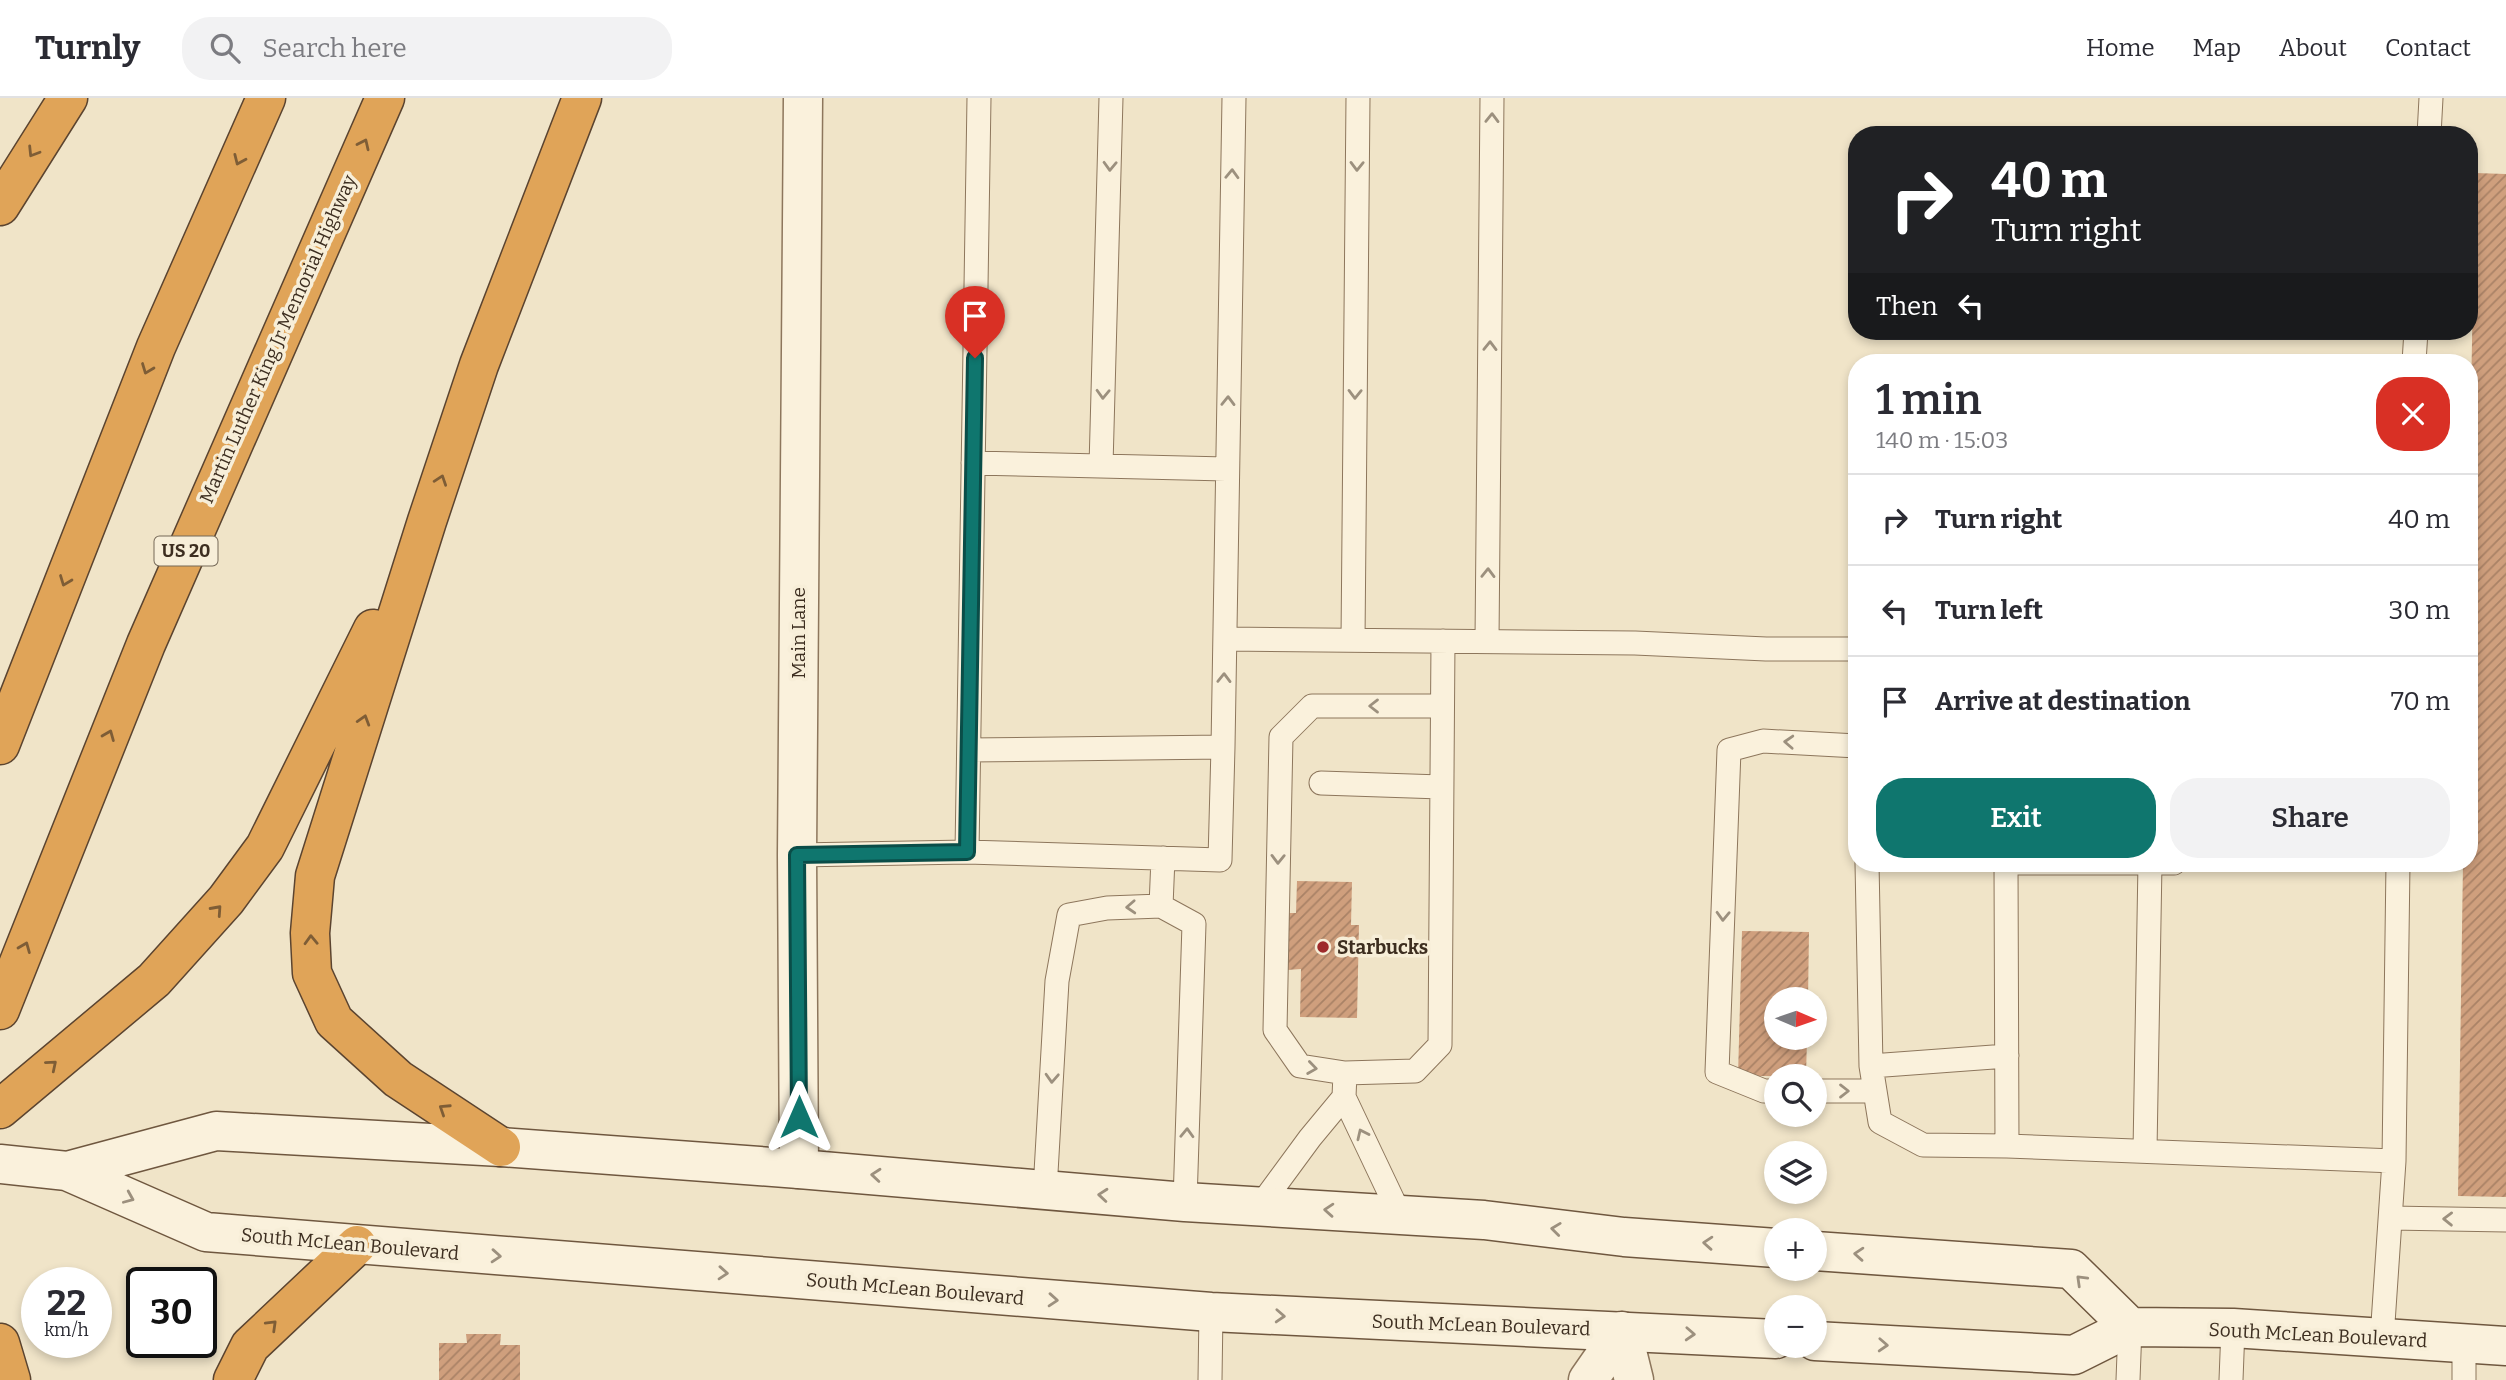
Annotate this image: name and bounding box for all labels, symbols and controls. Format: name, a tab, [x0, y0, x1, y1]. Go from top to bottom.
search box	[182, 17, 672, 80]
text: Turnly	[35, 28, 140, 68]
icon: search	[206, 29, 244, 67]
text: Search here	[262, 33, 407, 64]
text: Home	[2086, 34, 2155, 62]
text: Map	[2193, 34, 2241, 62]
text: About	[2279, 34, 2347, 62]
text: Contact	[2385, 34, 2471, 62]
one-way arrow	[1484, 113, 1500, 123]
one-way arrow	[356, 139, 370, 151]
one-way arrow	[29, 144, 42, 157]
text: 40 m	[1991, 151, 2108, 210]
one-way arrow	[233, 153, 247, 166]
icon: right	[1876, 154, 1967, 245]
one-way arrow	[1102, 161, 1117, 172]
one-way arrow	[1350, 161, 1365, 172]
one-way arrow	[1225, 168, 1240, 179]
street label: Martin Luther King Jr Memorial Highway	[195, 170, 362, 507]
text: Turn right	[1991, 211, 2142, 249]
pin	[945, 286, 1005, 358]
icon: left	[1952, 287, 1990, 325]
text: Then	[1876, 291, 1938, 322]
icon: arrive	[956, 297, 994, 335]
one-way arrow	[1482, 340, 1498, 350]
one-way arrow	[142, 362, 156, 374]
text: 1 min	[1876, 375, 1982, 425]
button: close	[2376, 377, 2450, 451]
one-way arrow	[1096, 388, 1111, 399]
one-way arrow	[1347, 389, 1363, 399]
one-way arrow	[1220, 395, 1235, 406]
text: 140 m · 15:03	[1876, 426, 2008, 454]
one-way arrow	[432, 475, 447, 487]
icon: right	[1876, 501, 1914, 539]
text: Turn right	[1935, 504, 2062, 535]
text: 40 m	[2388, 504, 2450, 535]
road number: US 20	[154, 536, 218, 565]
one-way arrow	[1480, 567, 1496, 578]
one-way arrow	[59, 574, 73, 586]
street label: Main Lane	[787, 587, 810, 679]
icon: left	[1876, 592, 1914, 630]
text: Turn left	[1935, 595, 2043, 626]
text: 30 m	[2389, 595, 2450, 626]
one-way arrow	[1216, 673, 1232, 683]
icon: arrive	[1876, 683, 1914, 721]
text: Arrive at destination	[1935, 686, 2190, 717]
text: 70 m	[2391, 686, 2450, 717]
one-way arrow	[1368, 698, 1379, 714]
one-way arrow	[356, 715, 370, 727]
one-way arrow	[101, 730, 115, 742]
one-way arrow	[1783, 735, 1794, 750]
button: Exit	[1876, 778, 2156, 858]
button: Share	[2170, 778, 2450, 858]
one-way arrow	[1271, 854, 1286, 865]
one-way arrow	[1126, 900, 1137, 915]
one-way arrow	[209, 905, 222, 918]
one-way arrow	[1715, 911, 1730, 922]
one-way arrow	[303, 934, 318, 945]
place label: Starbucks	[1337, 936, 1428, 959]
marker: Starbucks	[1315, 939, 1331, 955]
one-way arrow	[17, 941, 31, 953]
north arrow	[1764, 987, 1827, 1050]
map controls	[1764, 987, 1827, 1358]
one-way arrow	[1306, 1060, 1318, 1075]
one-way arrow	[44, 1061, 57, 1073]
button: search	[1764, 1064, 1827, 1127]
one-way arrow	[1044, 1073, 1059, 1084]
position arrow	[762, 1080, 836, 1154]
one-way arrow	[1840, 1083, 1850, 1099]
one-way arrow	[439, 1105, 452, 1118]
one-way arrow	[1179, 1128, 1195, 1138]
one-way arrow	[1356, 1129, 1370, 1141]
button: layers	[1764, 1141, 1827, 1204]
one-way arrow	[870, 1168, 881, 1183]
one-way arrow	[1097, 1187, 1108, 1202]
one-way arrow	[123, 1190, 135, 1204]
one-way arrow	[1324, 1203, 1335, 1218]
one-way arrow	[2443, 1211, 2453, 1227]
button: +	[1764, 1218, 1827, 1281]
one-way arrow	[1550, 1222, 1561, 1237]
street label: South McLean Boulevard	[240, 1223, 460, 1265]
one-way arrow	[1702, 1236, 1713, 1251]
one-way arrow	[1853, 1247, 1864, 1262]
one-way arrow	[491, 1248, 502, 1263]
one-way arrow	[718, 1265, 729, 1280]
speed limit sign: 30	[126, 1267, 217, 1358]
street label: South McLean Boulevard	[805, 1268, 1025, 1310]
one-way arrow	[2077, 1275, 2090, 1288]
text: 22	[47, 1282, 86, 1324]
one-way arrow	[1047, 1292, 1058, 1307]
button: −	[1764, 1295, 1827, 1358]
one-way arrow	[1274, 1308, 1285, 1323]
street label: South McLean Boulevard	[1371, 1310, 1591, 1340]
street label: South McLean Boulevard	[2208, 1318, 2428, 1352]
text: km/h	[44, 1319, 89, 1341]
one-way arrow	[264, 1321, 277, 1334]
one-way arrow	[1685, 1327, 1696, 1342]
one-way arrow	[1878, 1337, 1889, 1352]

